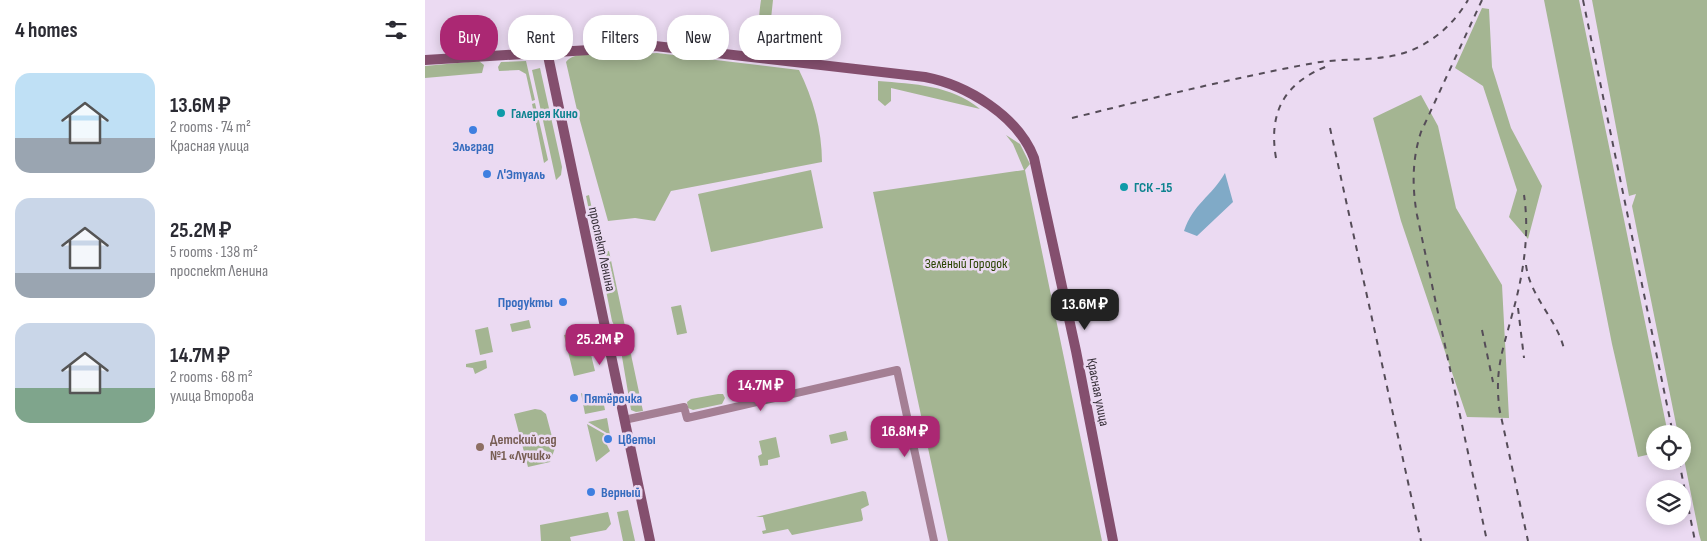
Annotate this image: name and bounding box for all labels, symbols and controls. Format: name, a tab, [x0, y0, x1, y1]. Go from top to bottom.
chip: Buy	[440, 15, 498, 60]
chip: Rent	[508, 15, 573, 60]
chip: Filters	[583, 15, 657, 60]
chip: New	[667, 15, 729, 60]
chip: Apartment	[739, 15, 841, 60]
icon: filters	[382, 16, 410, 44]
text: 4 homes	[15, 18, 78, 43]
icon: home	[55, 93, 115, 153]
text: 13.6M ₽	[170, 93, 231, 118]
place label: Галерея Кино	[511, 105, 578, 122]
marker: Галерея Кино	[495, 107, 507, 119]
text: 2 rooms · 74 m²	[170, 118, 251, 137]
marker: Эльград	[467, 124, 479, 136]
text: Красная улица	[170, 137, 249, 156]
place label: Эльград	[452, 138, 494, 155]
place label: Л'Этуаль	[496, 166, 545, 183]
marker: Л'Этуаль	[481, 168, 493, 180]
place label: ГСК -15	[1134, 179, 1172, 196]
marker: ГСК -15	[1118, 181, 1130, 193]
street label: проспект Ленина	[585, 205, 619, 293]
icon: home	[55, 218, 115, 278]
text: 25.2M ₽	[170, 218, 232, 243]
text: 5 rooms · 138 m²	[170, 243, 258, 262]
park label: Зелёный Городок	[925, 255, 1008, 272]
text: проспект Ленина	[170, 262, 268, 281]
pin: 13.6M ₽	[1039, 288, 1131, 331]
place label: Продукты	[498, 294, 553, 311]
text: 13.6M ₽	[1062, 295, 1108, 314]
marker: Продукты	[557, 296, 569, 308]
pin: 25.2M ₽	[554, 324, 646, 366]
text: 25.2M ₽	[577, 330, 623, 349]
icon: home	[55, 343, 115, 403]
text: 14.7M ₽	[170, 343, 230, 368]
street label: Красная улица	[1083, 356, 1113, 428]
text: 2 rooms · 68 m²	[170, 368, 253, 387]
pin: 14.7M ₽	[715, 370, 807, 412]
text: 14.7M ₽	[738, 376, 784, 395]
text: улица Второва	[170, 387, 254, 406]
place label: Пятёрочка	[584, 390, 642, 407]
marker: Пятёрочка	[568, 392, 580, 404]
pin: 16.8M ₽	[859, 416, 951, 458]
text: 16.8M ₽	[882, 422, 928, 441]
map controls	[1646, 425, 1691, 525]
button: locate	[1646, 425, 1691, 470]
place label: Детский сад №1 «Лучик»	[490, 431, 556, 464]
place label: Цветы	[618, 431, 656, 448]
marker: Цветы	[602, 433, 614, 445]
marker: Детский сад №1 «Лучик»	[474, 441, 486, 453]
button: layers	[1646, 480, 1691, 525]
place label: Верный	[601, 484, 641, 501]
marker: Верный	[585, 486, 597, 498]

